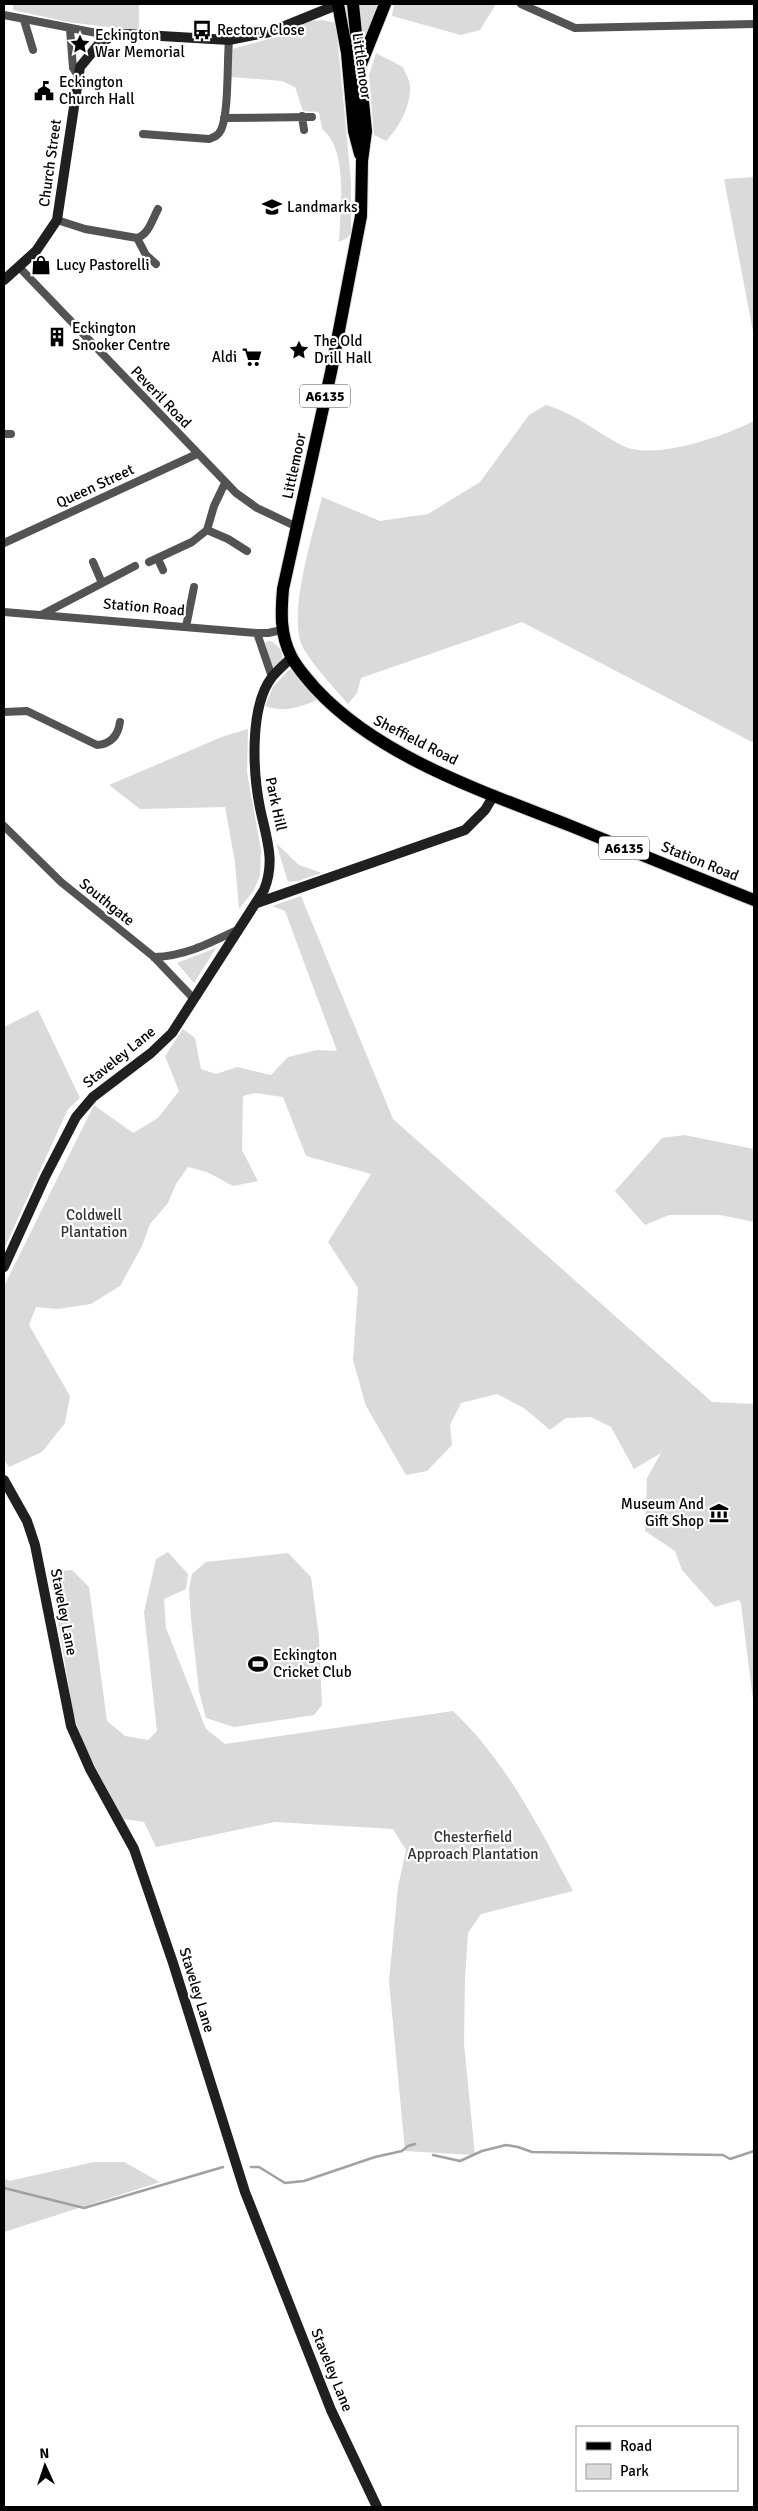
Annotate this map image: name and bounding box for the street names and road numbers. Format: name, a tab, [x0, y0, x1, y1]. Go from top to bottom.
street label: Littlemoor	[348, 32, 376, 101]
street label: Church Street	[35, 118, 65, 208]
street label: Peveril Road	[127, 362, 195, 432]
road number: A6135	[300, 384, 350, 408]
street label: Littlemoor	[278, 431, 310, 501]
street label: Queen Street	[53, 460, 137, 512]
street label: Station Road	[102, 594, 186, 620]
street label: Sheffield Road	[371, 711, 461, 769]
street label: Park Hill	[261, 775, 291, 833]
road number: A6135	[599, 836, 649, 860]
street label: Station Road	[659, 837, 741, 885]
street label: Southgate	[76, 874, 138, 930]
street label: Staveley Lane	[79, 1022, 159, 1092]
street label: Staveley Lane	[47, 1567, 81, 1657]
street label: Staveley Lane	[176, 1945, 218, 2035]
street label: Staveley Lane	[307, 2326, 357, 2414]

